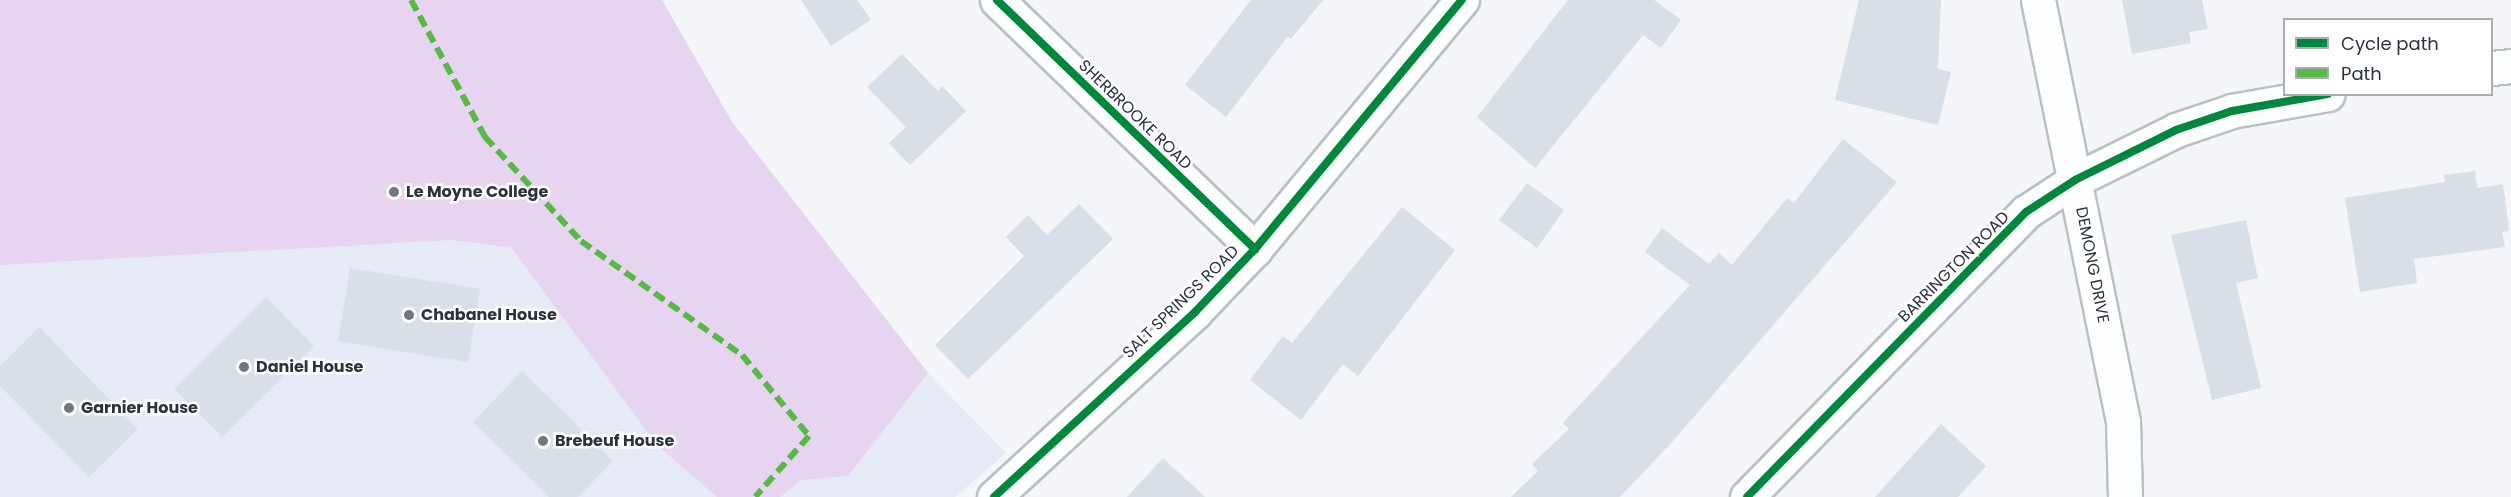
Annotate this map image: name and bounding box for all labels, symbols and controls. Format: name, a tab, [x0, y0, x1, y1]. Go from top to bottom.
legend	[2283, 18, 2493, 96]
text: Cycle path	[2341, 31, 2439, 56]
street label: SHERBROOKE ROAD	[1075, 56, 1195, 174]
text: Path	[2341, 61, 2382, 86]
place label: Le Moyne College	[406, 182, 548, 202]
marker: Le Moyne College	[387, 185, 401, 199]
street label: DEMONG DRIVE	[2071, 205, 2113, 325]
street label: BARRINGTON ROAD	[1895, 208, 2013, 326]
street label: SALT SPRINGS ROAD	[1119, 242, 1243, 362]
place label: Chabanel House	[421, 305, 557, 325]
marker: Chabanel House	[402, 308, 416, 322]
place label: Daniel House	[256, 357, 363, 377]
marker: Daniel House	[237, 360, 251, 374]
place label: Garnier House	[81, 398, 198, 418]
marker: Garnier House	[62, 401, 76, 415]
place label: Brebeuf House	[555, 431, 674, 451]
marker: Brebeuf House	[536, 434, 550, 448]

